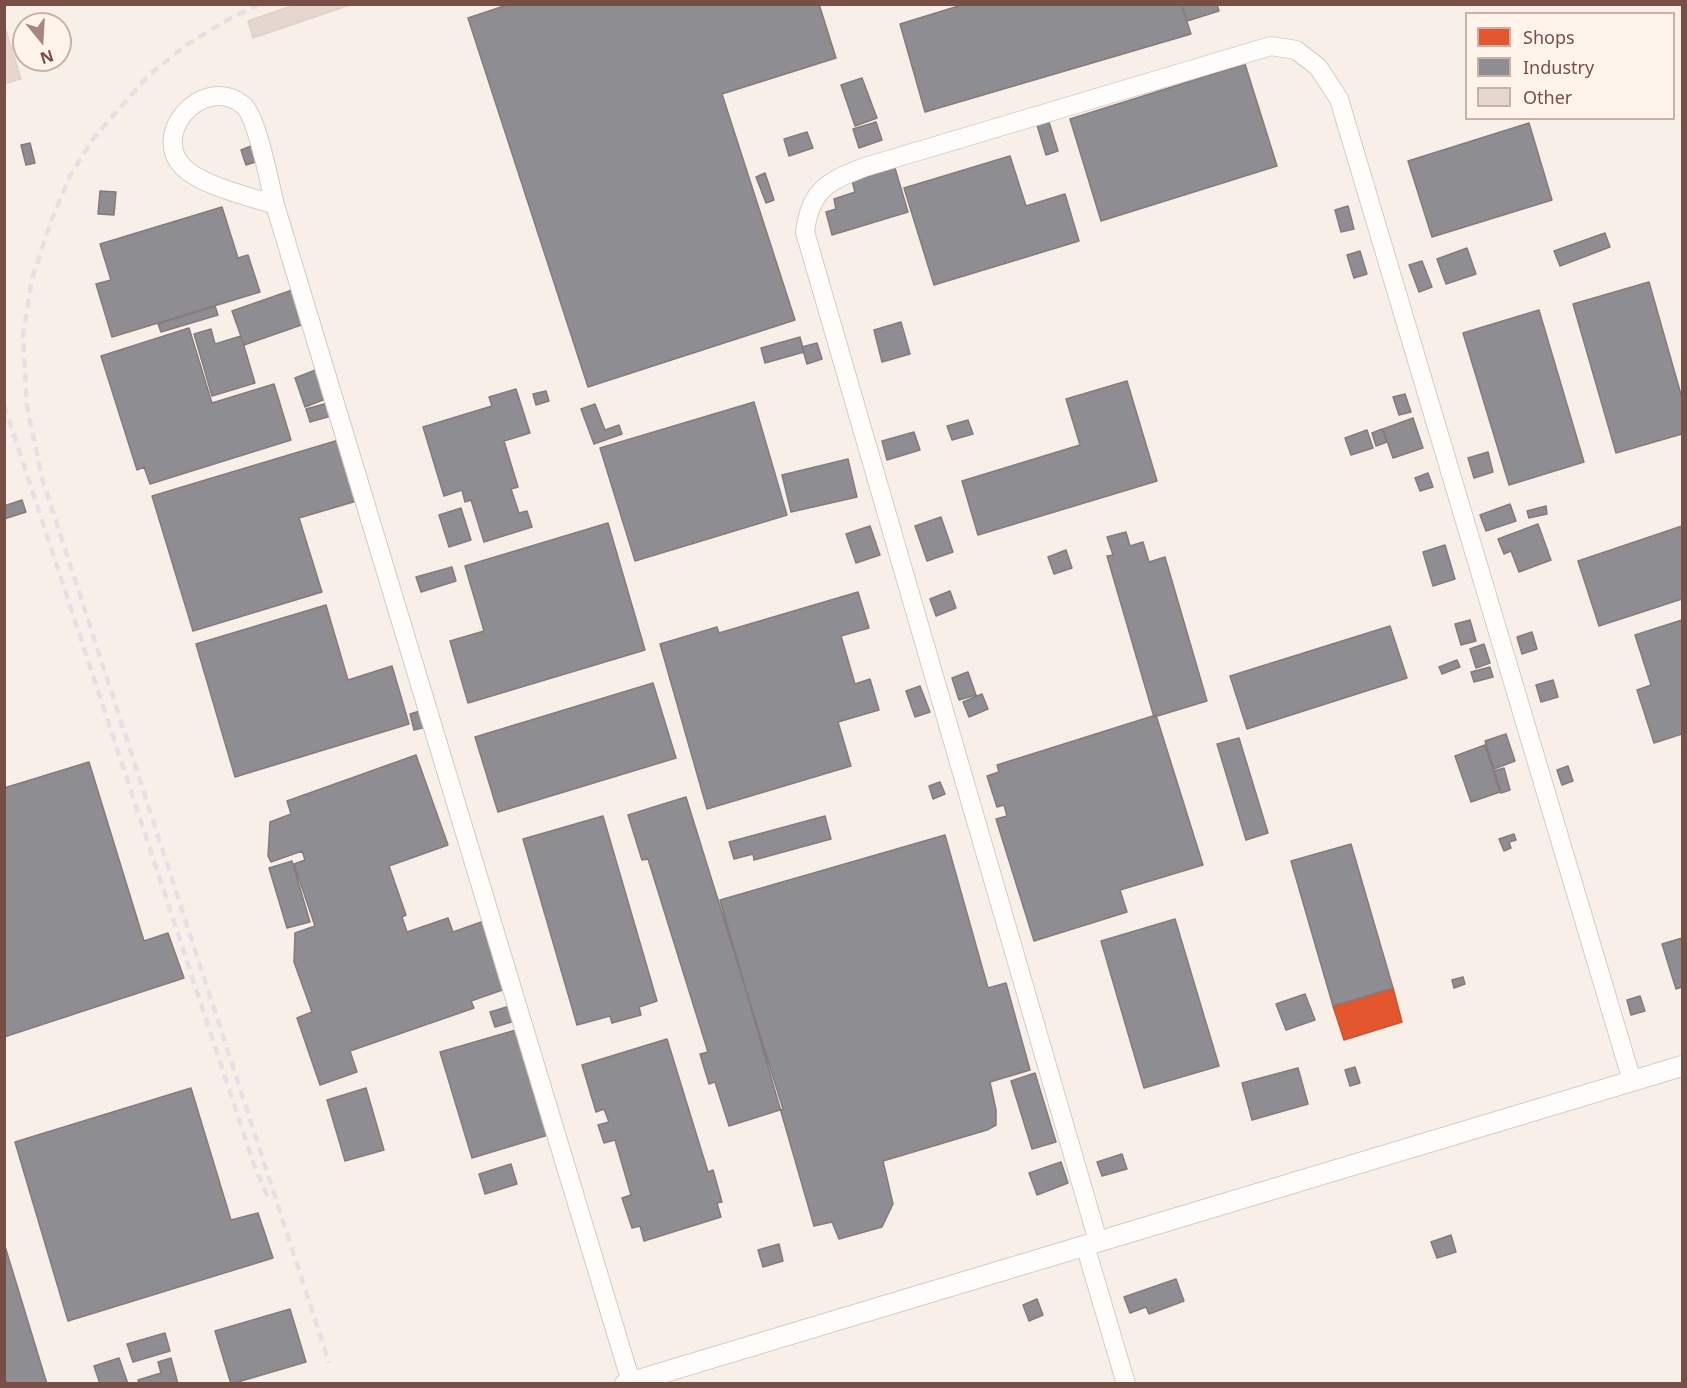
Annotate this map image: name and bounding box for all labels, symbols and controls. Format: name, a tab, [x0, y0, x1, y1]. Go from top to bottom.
north arrow	[12, 12, 72, 72]
legend	[1465, 12, 1675, 120]
text: Shops	[1523, 25, 1575, 49]
text: N	[37, 45, 57, 70]
text: Industry	[1523, 55, 1594, 79]
text: Other	[1523, 85, 1572, 109]

